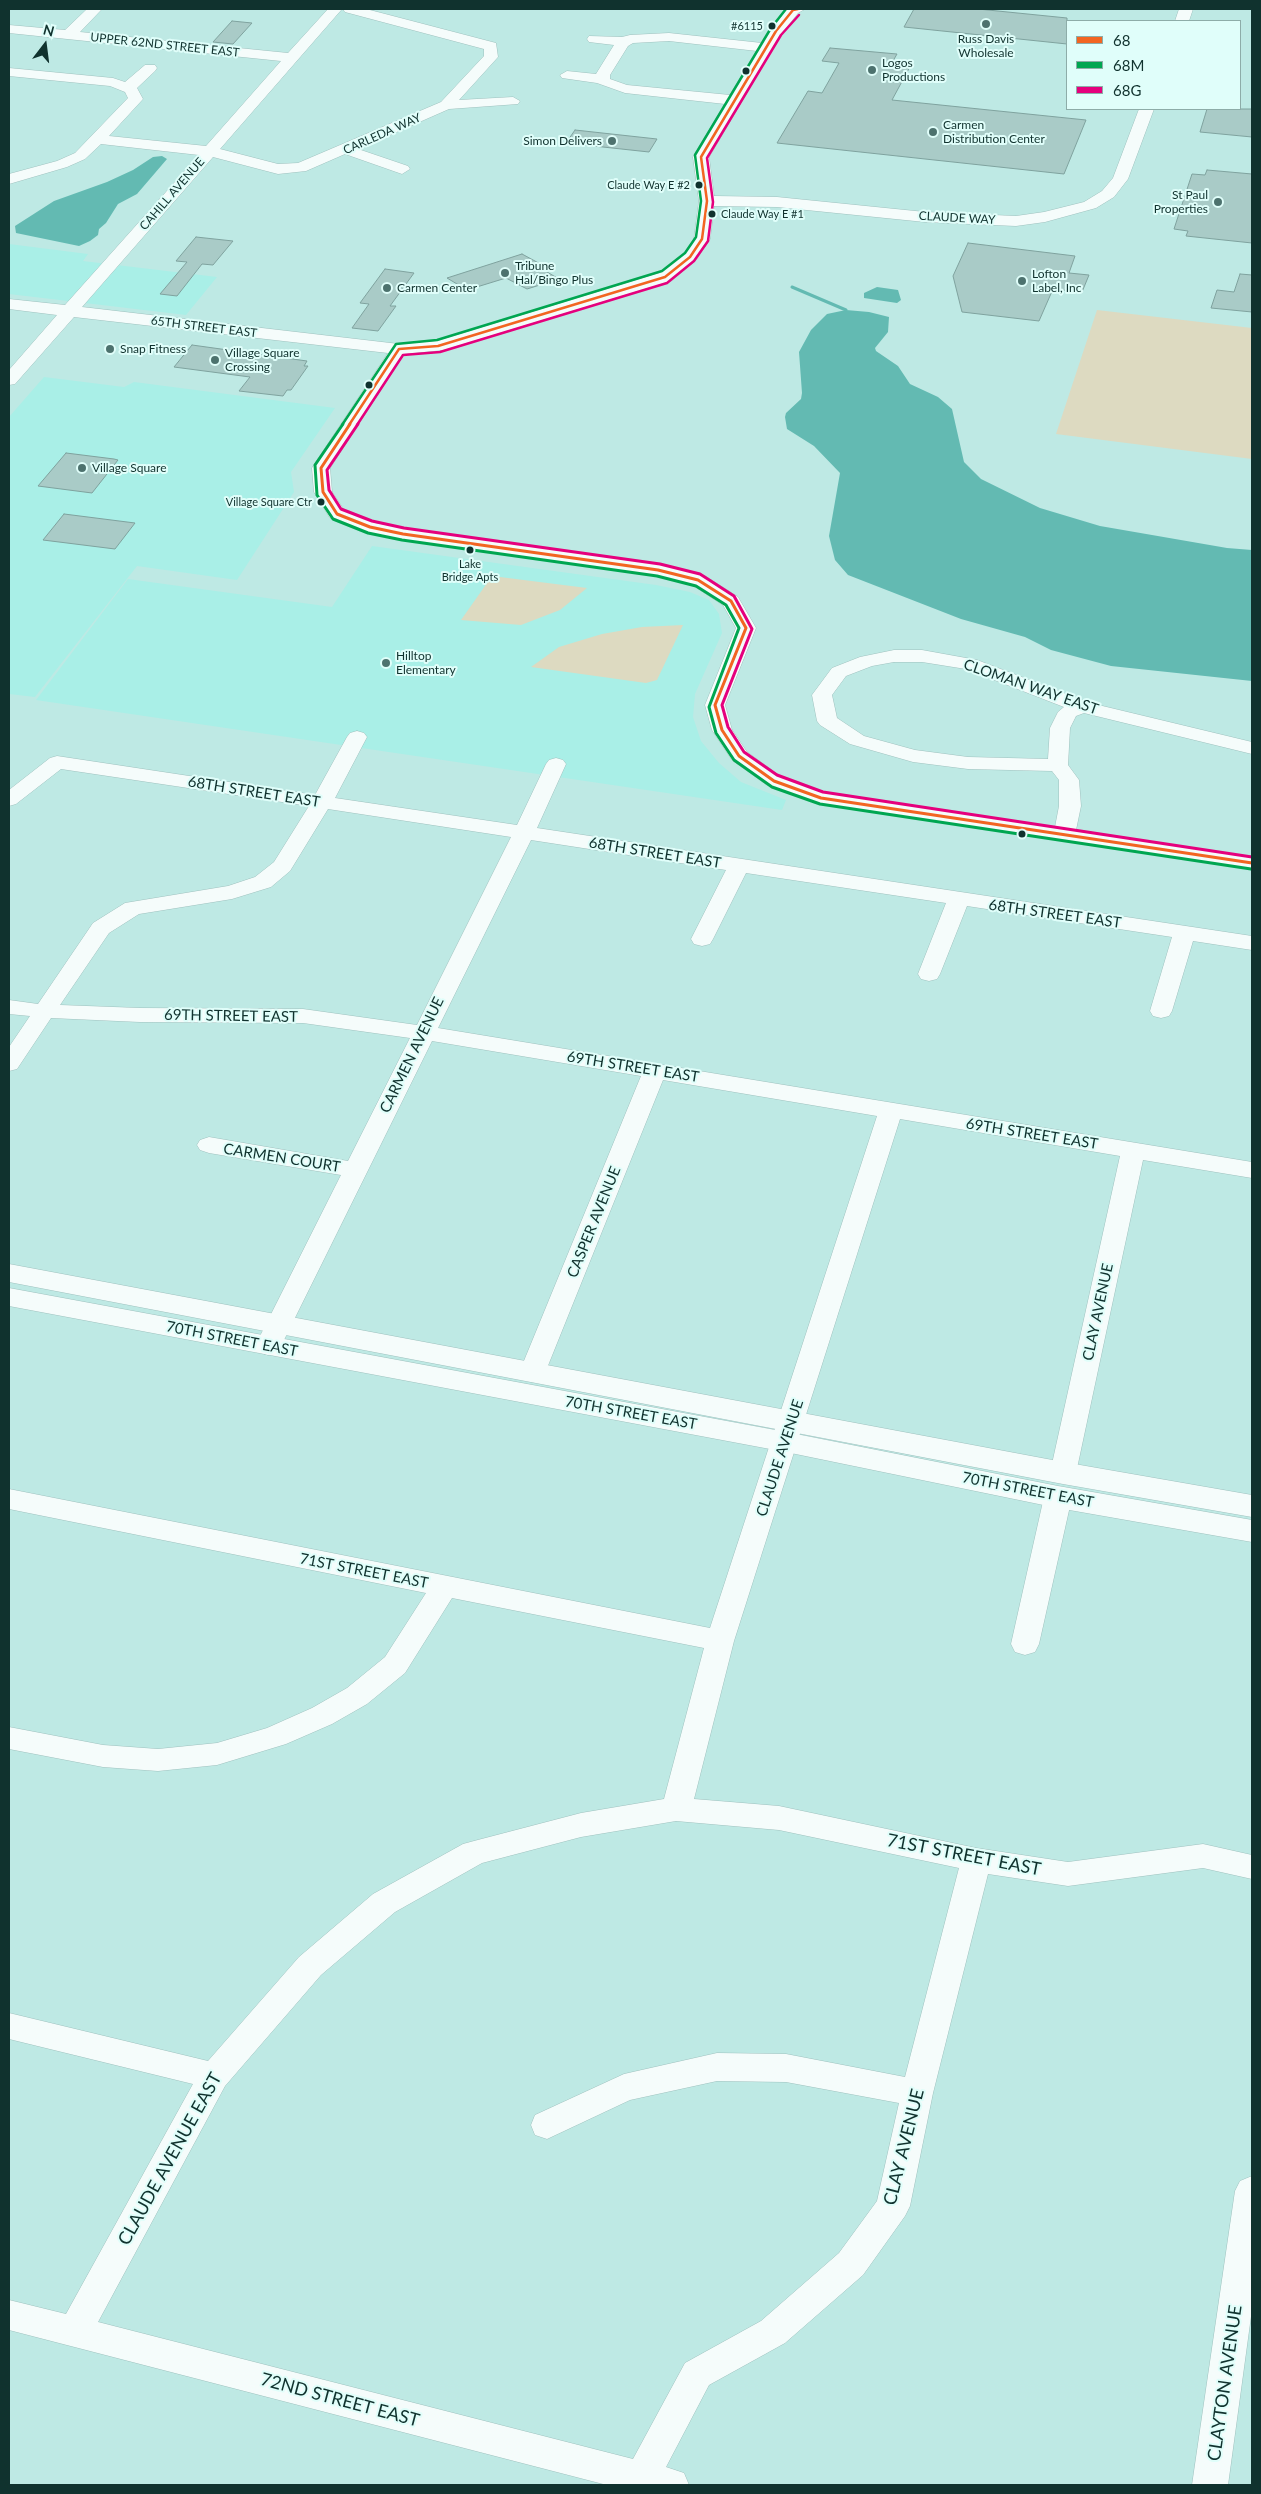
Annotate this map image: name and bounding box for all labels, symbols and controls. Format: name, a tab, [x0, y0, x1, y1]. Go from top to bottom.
marker: Russ Davis Wholesale	[980, 18, 992, 30]
place label: #6115	[731, 19, 763, 33]
north arrow	[20, 20, 70, 70]
text: N	[42, 20, 56, 40]
legend	[1066, 20, 1241, 110]
marker: #6115	[767, 21, 777, 31]
street label: UPPER 62ND STREET EAST	[90, 30, 240, 60]
text: 68	[1113, 31, 1130, 49]
place label: Russ Davis Wholesale	[958, 32, 1014, 60]
place label: Logos Productions	[882, 56, 945, 84]
text: 68M	[1113, 56, 1144, 74]
marker: Logos Productions	[866, 64, 878, 76]
unlabelled marker	[741, 66, 751, 76]
text: 68G	[1113, 81, 1141, 99]
street label: CARLEDA WAY	[341, 110, 423, 158]
place label: Carmen Distribution Center	[943, 118, 1045, 146]
marker: Carmen Distribution Center	[927, 126, 939, 138]
place label: Simon Delivers	[523, 134, 602, 148]
marker: Simon Delivers	[606, 135, 618, 147]
street label: CAHILL AVENUE	[137, 155, 207, 233]
place label: Claude Way E #2	[607, 178, 690, 192]
marker: Claude Way E #2	[694, 180, 704, 190]
place label: St Paul Properties	[1154, 188, 1208, 216]
marker: St Paul Properties	[1212, 196, 1224, 208]
place label: Claude Way E #1	[721, 207, 804, 221]
marker: Claude Way E #1	[707, 209, 717, 219]
street label: CLAUDE WAY	[918, 209, 996, 227]
place label: Tribune Hal/Bingo Plus	[515, 259, 593, 287]
marker: Tribune Hal/Bingo Plus	[499, 267, 511, 279]
place label: Lofton Label, Inc	[1032, 267, 1082, 295]
marker: Lofton Label, Inc	[1016, 275, 1028, 287]
place label: Carmen Center	[397, 281, 477, 295]
marker: Carmen Center	[381, 282, 393, 294]
street label: 65TH STREET EAST	[150, 313, 258, 341]
place label: Snap Fitness	[120, 342, 186, 356]
marker: Snap Fitness	[104, 343, 116, 355]
place label: Village Square Crossing	[225, 346, 299, 374]
marker: Village Square Crossing	[209, 354, 221, 366]
unlabelled marker	[364, 380, 374, 390]
place label: Village Square	[92, 461, 166, 475]
marker: Village Square	[76, 462, 88, 474]
place label: Village Square Ctr	[226, 495, 312, 509]
marker: Village Square Ctr	[316, 497, 326, 507]
marker: Lake Bridge Apts	[465, 545, 475, 555]
place label: Lake Bridge Apts	[442, 557, 498, 583]
place label: Hilltop Elementary	[396, 649, 456, 677]
street label: CLOMAN WAY EAST	[961, 655, 1101, 719]
marker: Hilltop Elementary	[380, 657, 392, 669]
street label: 68TH STREET EAST	[187, 773, 321, 811]
unlabelled marker	[1017, 829, 1027, 839]
street label: 68TH STREET EAST	[588, 834, 722, 872]
street label: 68TH STREET EAST	[988, 896, 1122, 932]
street label: CARMEN AVENUE	[376, 994, 448, 1116]
street label: 69TH STREET EAST	[164, 1006, 298, 1026]
street label: 69TH STREET EAST	[566, 1048, 700, 1086]
street label: 69TH STREET EAST	[965, 1115, 1099, 1153]
street label: CARMEN COURT	[222, 1140, 342, 1176]
street label: CASPER AVENUE	[563, 1164, 625, 1280]
street label: CLAY AVENUE	[1079, 1262, 1117, 1362]
street label: 70TH STREET EAST	[165, 1317, 299, 1361]
street label: 70TH STREET EAST	[564, 1393, 698, 1433]
street label: CLAUDE AVENUE	[753, 1397, 807, 1519]
street label: 70TH STREET EAST	[961, 1468, 1095, 1512]
street label: 71ST STREET EAST	[298, 1550, 430, 1592]
street label: 71ST STREET EAST	[885, 1829, 1043, 1881]
street label: CLAUDE AVENUE EAST	[114, 2069, 226, 2249]
street label: CLAY AVENUE	[879, 2087, 929, 2207]
street label: CLAYTON AVENUE	[1203, 2304, 1247, 2462]
street label: 72ND STREET EAST	[258, 2368, 422, 2432]

